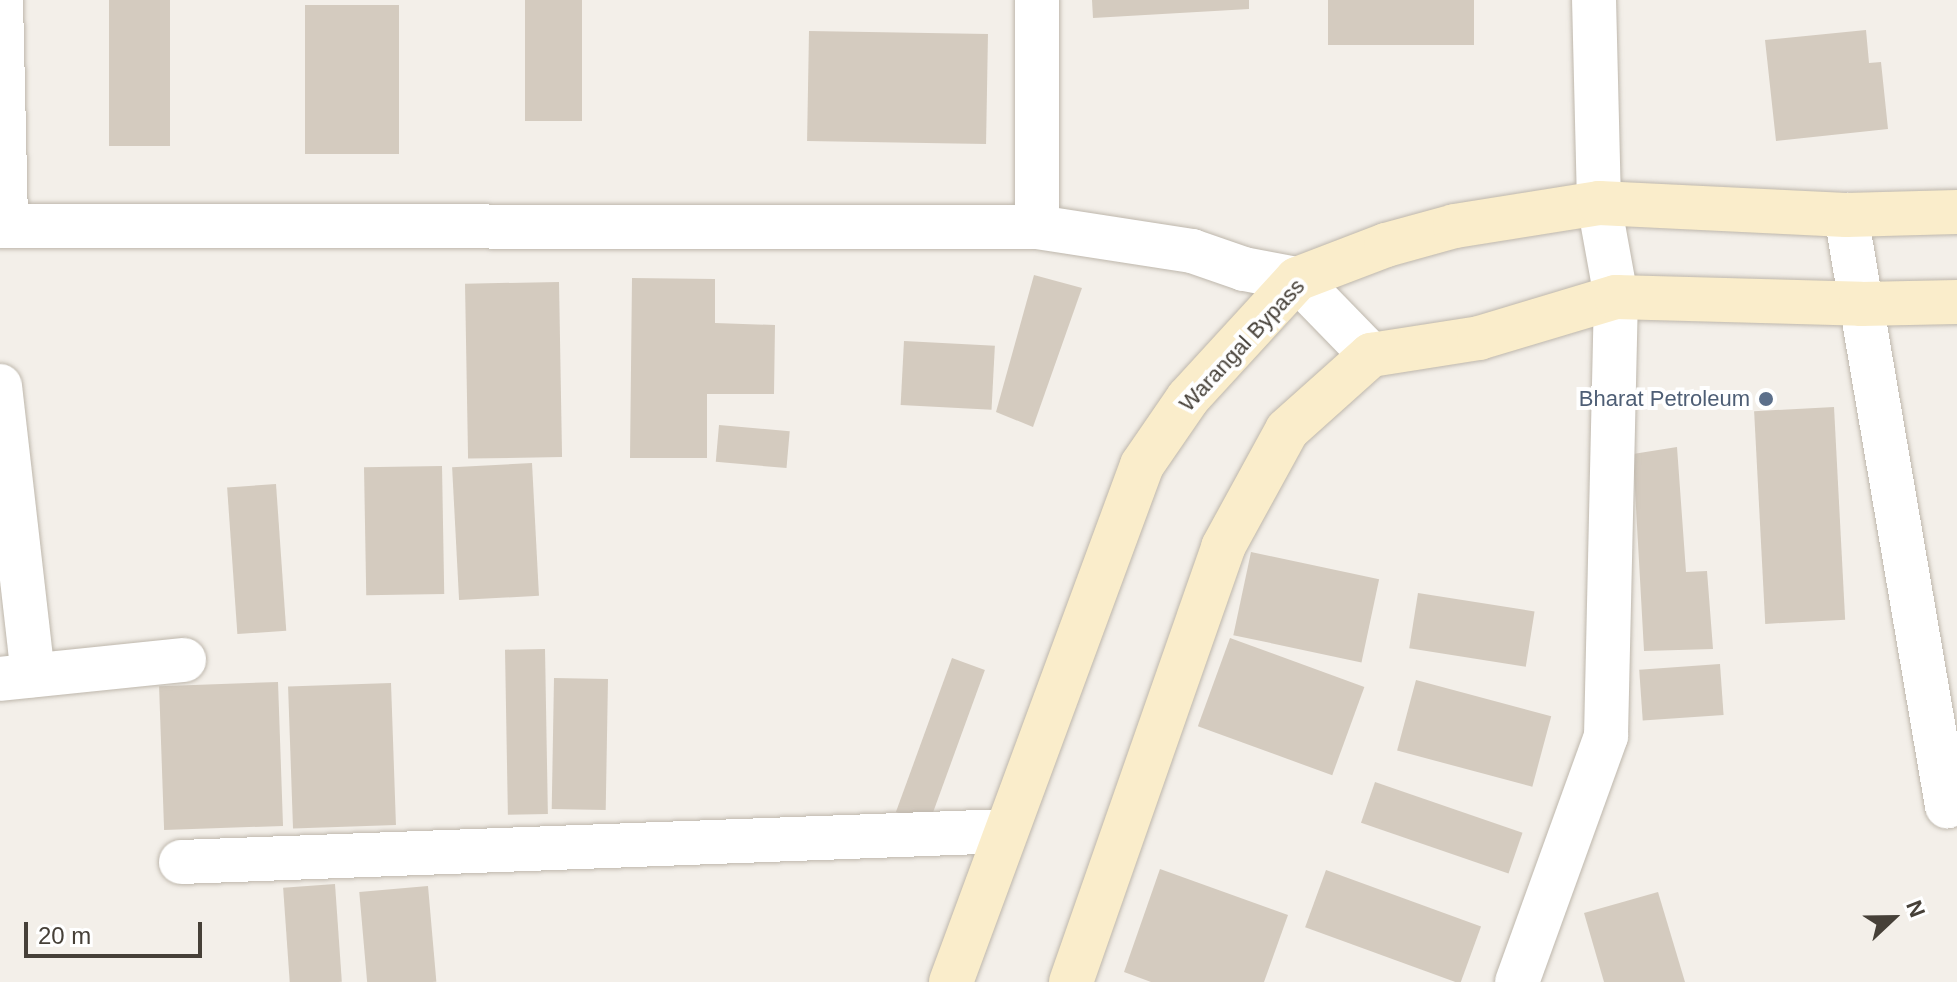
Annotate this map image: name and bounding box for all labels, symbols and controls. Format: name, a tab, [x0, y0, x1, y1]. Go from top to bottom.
street label: Warangal Bypass	[1174, 273, 1310, 417]
place label: Bharat Petroleum	[1579, 386, 1750, 412]
marker: Bharat Petroleum	[1757, 390, 1775, 408]
north arrow	[1853, 878, 1933, 958]
text: N	[1901, 897, 1930, 921]
scale bar	[28, 906, 206, 956]
text: 20 m	[38, 922, 91, 949]

